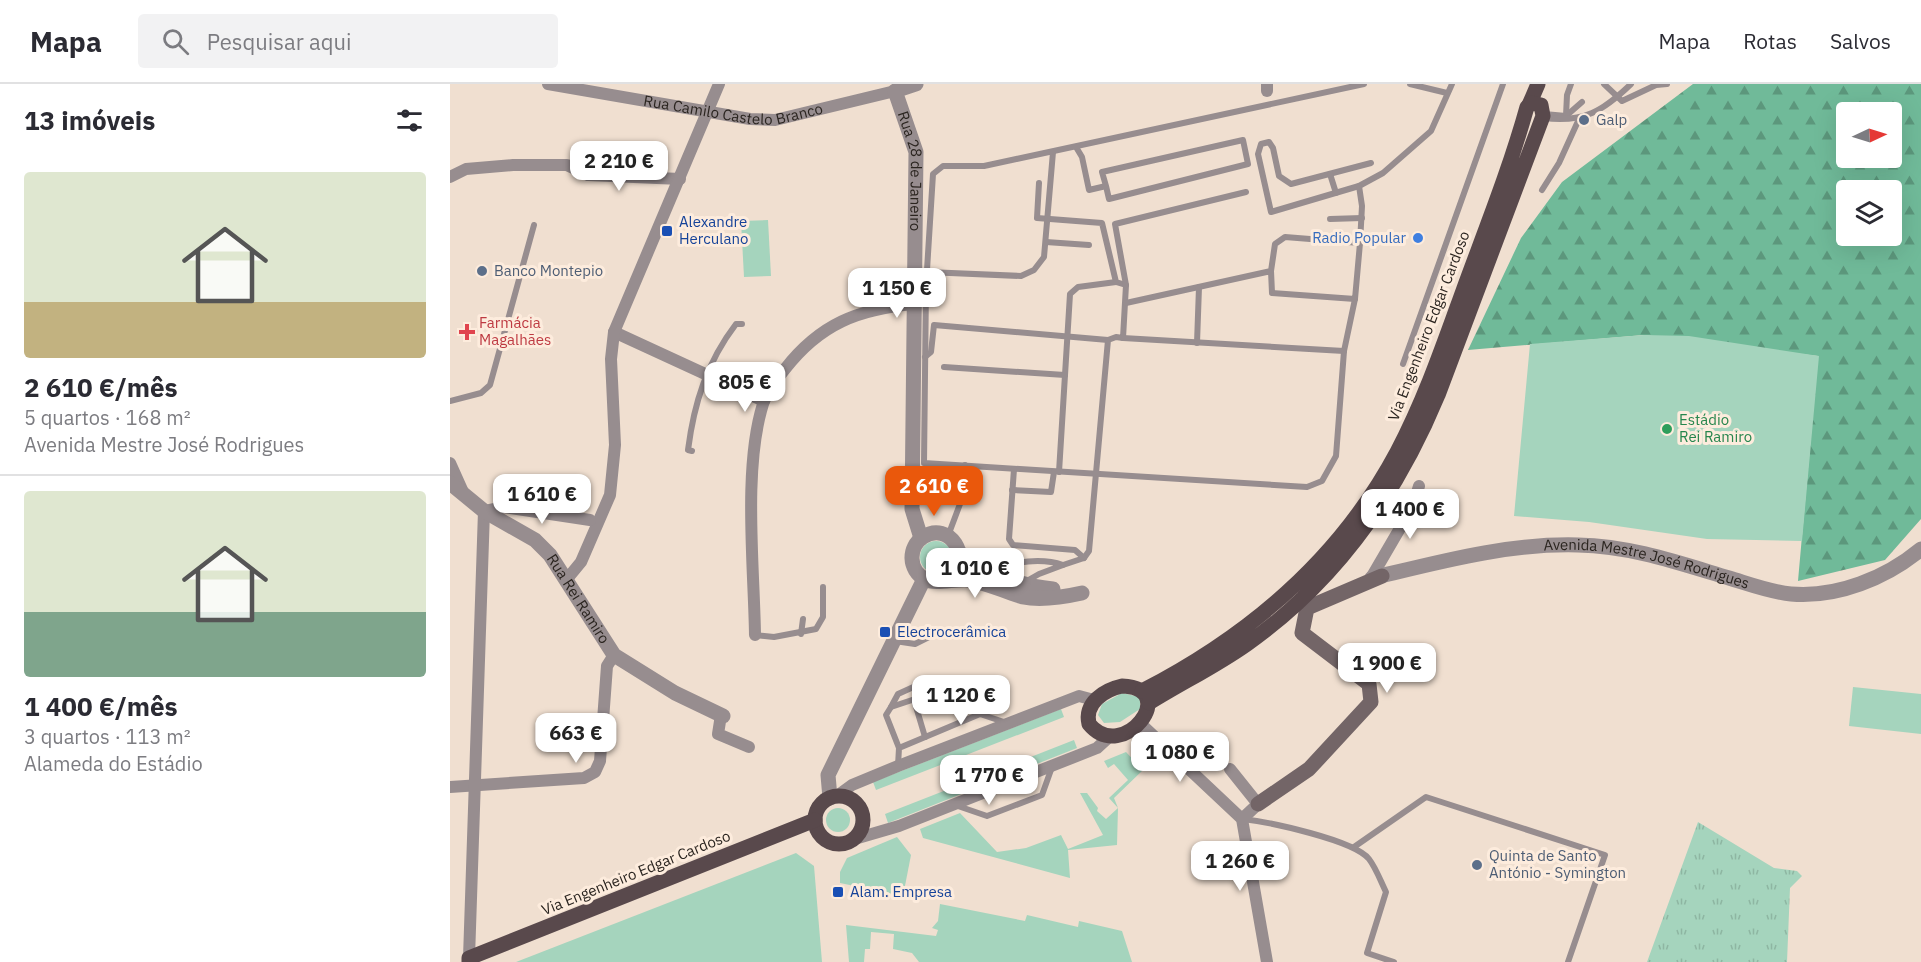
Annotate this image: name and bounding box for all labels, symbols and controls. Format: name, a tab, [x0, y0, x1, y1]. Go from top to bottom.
search box	[138, 14, 558, 68]
text: Mapa	[30, 23, 102, 60]
icon: search	[159, 25, 192, 58]
text: Pesquisar aqui	[207, 27, 352, 56]
text: Mapa	[1659, 27, 1710, 55]
text: Rotas	[1743, 27, 1797, 55]
text: Salvos	[1830, 27, 1891, 55]
street label: Rua Camilo Castelo Branco	[642, 91, 825, 129]
north arrow	[1836, 102, 1902, 168]
map controls	[1836, 102, 1902, 246]
text: 13 imóveis	[24, 103, 155, 137]
icon: filters	[393, 104, 426, 137]
street label: Rua 28 de Janeiro	[894, 108, 926, 231]
place label: Galp	[1596, 110, 1627, 129]
marker: Galp	[1577, 113, 1591, 127]
pin: 2 210 €	[564, 141, 674, 192]
text: 2 210 €	[584, 147, 654, 174]
button: layers	[1836, 180, 1902, 246]
icon: home	[171, 211, 279, 319]
place label: Alexandre Herculano	[679, 212, 748, 248]
marker: Alexandre Herculano	[660, 224, 674, 238]
place label: Radio Popular	[1312, 228, 1406, 247]
street label: Via Engenheiro Edgar Cardoso	[1383, 228, 1474, 423]
marker: Radio Popular	[1411, 231, 1425, 245]
place label: Banco Montepio	[494, 261, 603, 280]
marker: Banco Montepio	[475, 264, 489, 278]
pin: 1 150 €	[842, 268, 952, 319]
text: 1 150 €	[862, 274, 932, 301]
place label: Farmácia Magalhães	[479, 313, 551, 349]
marker: Farmácia Magalhães	[460, 325, 474, 339]
pin: 805 €	[703, 362, 787, 413]
text: 805 €	[718, 368, 772, 395]
text: 2 610 €/mês	[24, 370, 178, 404]
text: 5 quartos · 168 m²	[24, 404, 191, 431]
place label: Estádio Rei Ramiro	[1679, 410, 1752, 446]
marker: Estádio Rei Ramiro	[1660, 422, 1674, 436]
text: Avenida Mestre José Rodrigues	[24, 431, 304, 458]
pin: 2 610 €	[879, 466, 989, 517]
text: 2 610 €	[899, 472, 969, 499]
pin: 1 610 €	[487, 474, 597, 525]
text: 1 610 €	[507, 480, 577, 507]
pin: 1 400 €	[1355, 489, 1465, 540]
text: 1 400 €	[1375, 495, 1445, 522]
icon: home	[171, 530, 279, 638]
street label: Avenida Mestre José Rodrigues	[1543, 535, 1752, 593]
pin: 1 010 €	[920, 548, 1030, 599]
street label: Rua Rei Ramiro	[543, 550, 614, 647]
text: 1 010 €	[940, 554, 1010, 581]
place label: Electrocerâmica	[897, 622, 1006, 641]
marker: Electrocerâmica	[878, 625, 892, 639]
pin: 1 900 €	[1332, 643, 1442, 694]
text: 1 900 €	[1352, 649, 1422, 676]
pin: 1 120 €	[906, 675, 1016, 726]
text: 1 120 €	[926, 681, 996, 708]
text: 1 400 €/mês	[24, 689, 178, 723]
pin: 663 €	[534, 713, 618, 764]
text: 663 €	[549, 719, 603, 746]
text: 3 quartos · 113 m²	[24, 723, 191, 750]
pin: 1 080 €	[1125, 732, 1235, 783]
text: 1 080 €	[1145, 738, 1215, 765]
text: Alameda do Estádio	[24, 750, 203, 777]
pin: 1 770 €	[934, 755, 1044, 806]
text: 1 770 €	[954, 761, 1024, 788]
street label: Via Engenheiro Edgar Cardoso	[539, 826, 733, 919]
pin: 1 260 €	[1185, 841, 1295, 892]
place label: Quinta de Santo António - Symington	[1489, 846, 1626, 882]
text: 1 260 €	[1205, 847, 1275, 874]
marker: Quinta de Santo António - Symington	[1470, 858, 1484, 872]
place label: Alam. Empresa	[850, 882, 952, 901]
marker: Alam. Empresa	[831, 885, 845, 899]

